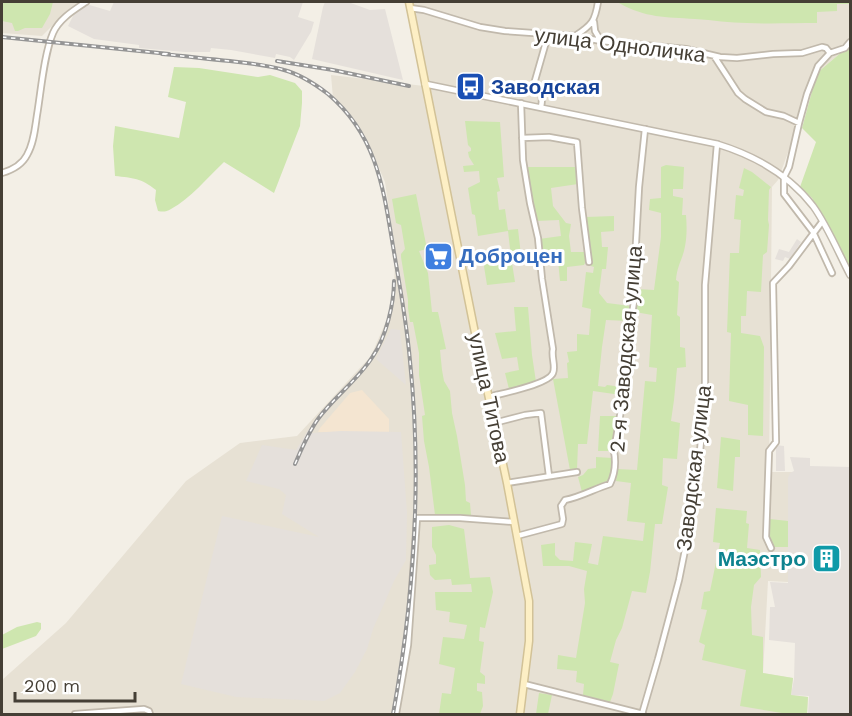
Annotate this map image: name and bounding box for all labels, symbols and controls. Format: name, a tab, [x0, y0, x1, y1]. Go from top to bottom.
street label: улица Одноличка	[533, 22, 707, 67]
bus stop icon: Заводская	[454, 71, 486, 103]
place label: Заводская	[491, 74, 600, 99]
supermarket icon: Доброцен	[422, 240, 454, 272]
place label: Доброцен	[459, 243, 563, 268]
street label: 2-я Заводская улица	[604, 244, 647, 454]
street label: улица Титова	[464, 331, 516, 465]
street label: Заводская улица	[671, 383, 716, 552]
building icon: Маэстро	[811, 543, 843, 575]
place label: Маэстро	[718, 546, 806, 571]
scale bar	[15, 665, 135, 703]
text: 200 m	[24, 675, 80, 696]

